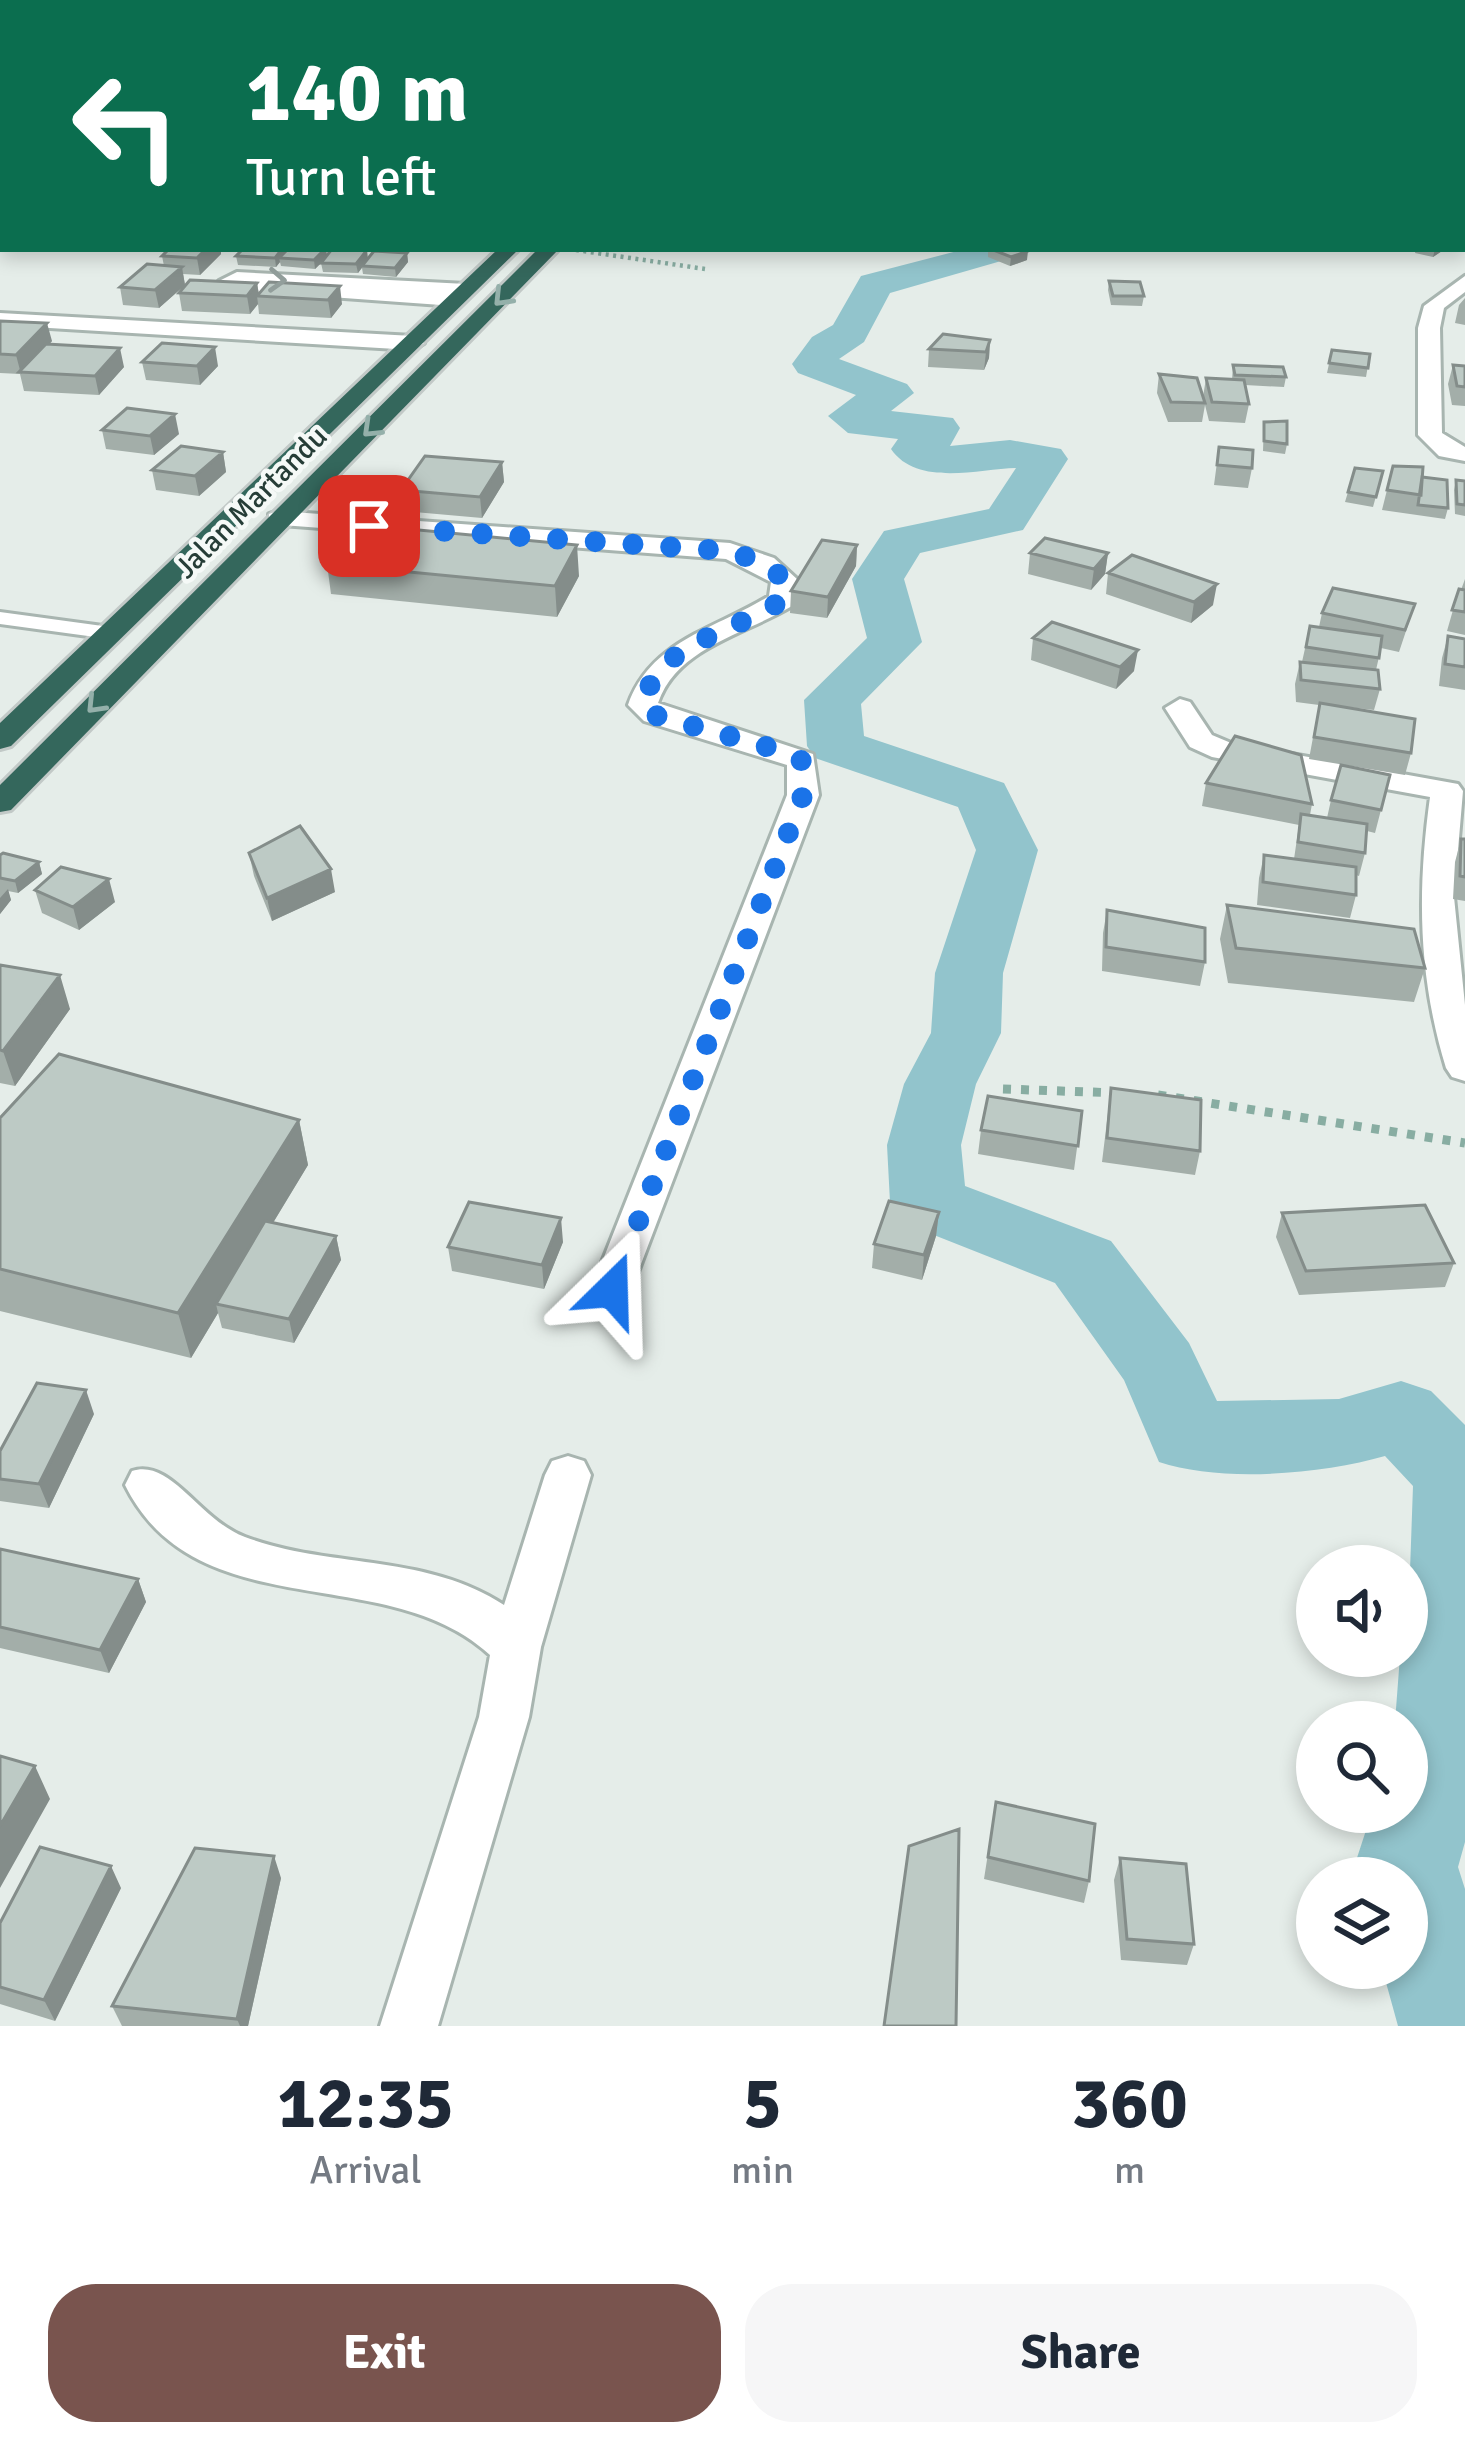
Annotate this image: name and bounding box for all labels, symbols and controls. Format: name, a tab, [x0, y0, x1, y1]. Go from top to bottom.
text: 140 m	[246, 41, 468, 145]
icon: left	[48, 48, 204, 204]
text: Turn left	[246, 144, 436, 211]
one-way arrow	[268, 266, 287, 292]
one-way arrow	[495, 285, 517, 306]
one-way arrow	[363, 415, 385, 437]
street label: Jalan Martandu	[167, 418, 335, 586]
pin	[318, 475, 420, 577]
icon: arrive	[336, 493, 402, 559]
one-way arrow	[88, 691, 110, 713]
position arrow	[549, 1227, 675, 1353]
map controls	[1296, 1545, 1428, 1989]
button: sound	[1296, 1545, 1428, 1677]
button: search	[1296, 1701, 1428, 1833]
button: layers	[1296, 1857, 1428, 1989]
text: 12:35	[277, 2059, 454, 2148]
text: 5	[743, 2059, 782, 2148]
text: 360	[1071, 2059, 1188, 2148]
text: Arrival	[309, 2146, 422, 2194]
text: min	[731, 2146, 794, 2194]
text: m	[1114, 2146, 1145, 2194]
button: Exit	[48, 2284, 721, 2422]
button: Share	[745, 2284, 1417, 2422]

